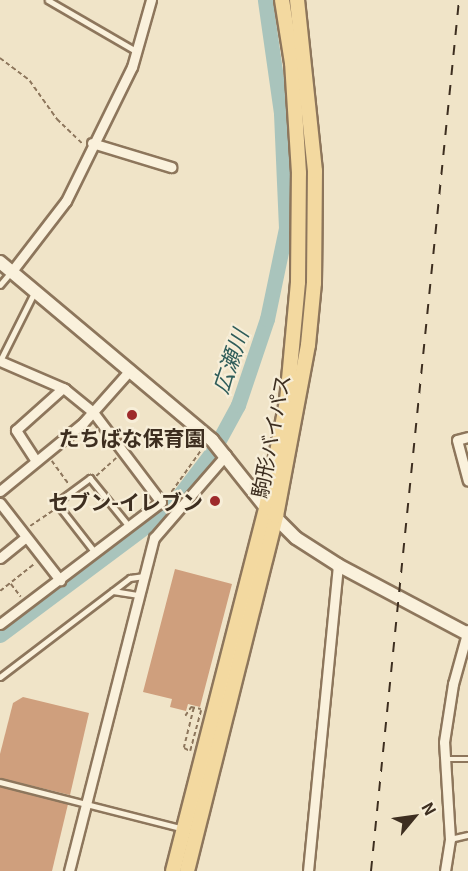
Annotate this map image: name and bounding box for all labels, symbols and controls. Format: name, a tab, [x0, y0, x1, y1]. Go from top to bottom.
water label: 広瀬川	[206, 326, 252, 396]
street label: 駒形バイパス	[246, 372, 294, 500]
marker: たちばな保育園	[125, 408, 139, 422]
place label: たちばな保育園	[59, 424, 205, 450]
place label: セブン-イレブン	[48, 488, 203, 514]
marker: セブン-イレブン	[208, 494, 222, 508]
north arrow	[384, 787, 444, 847]
text: N	[416, 797, 443, 819]

